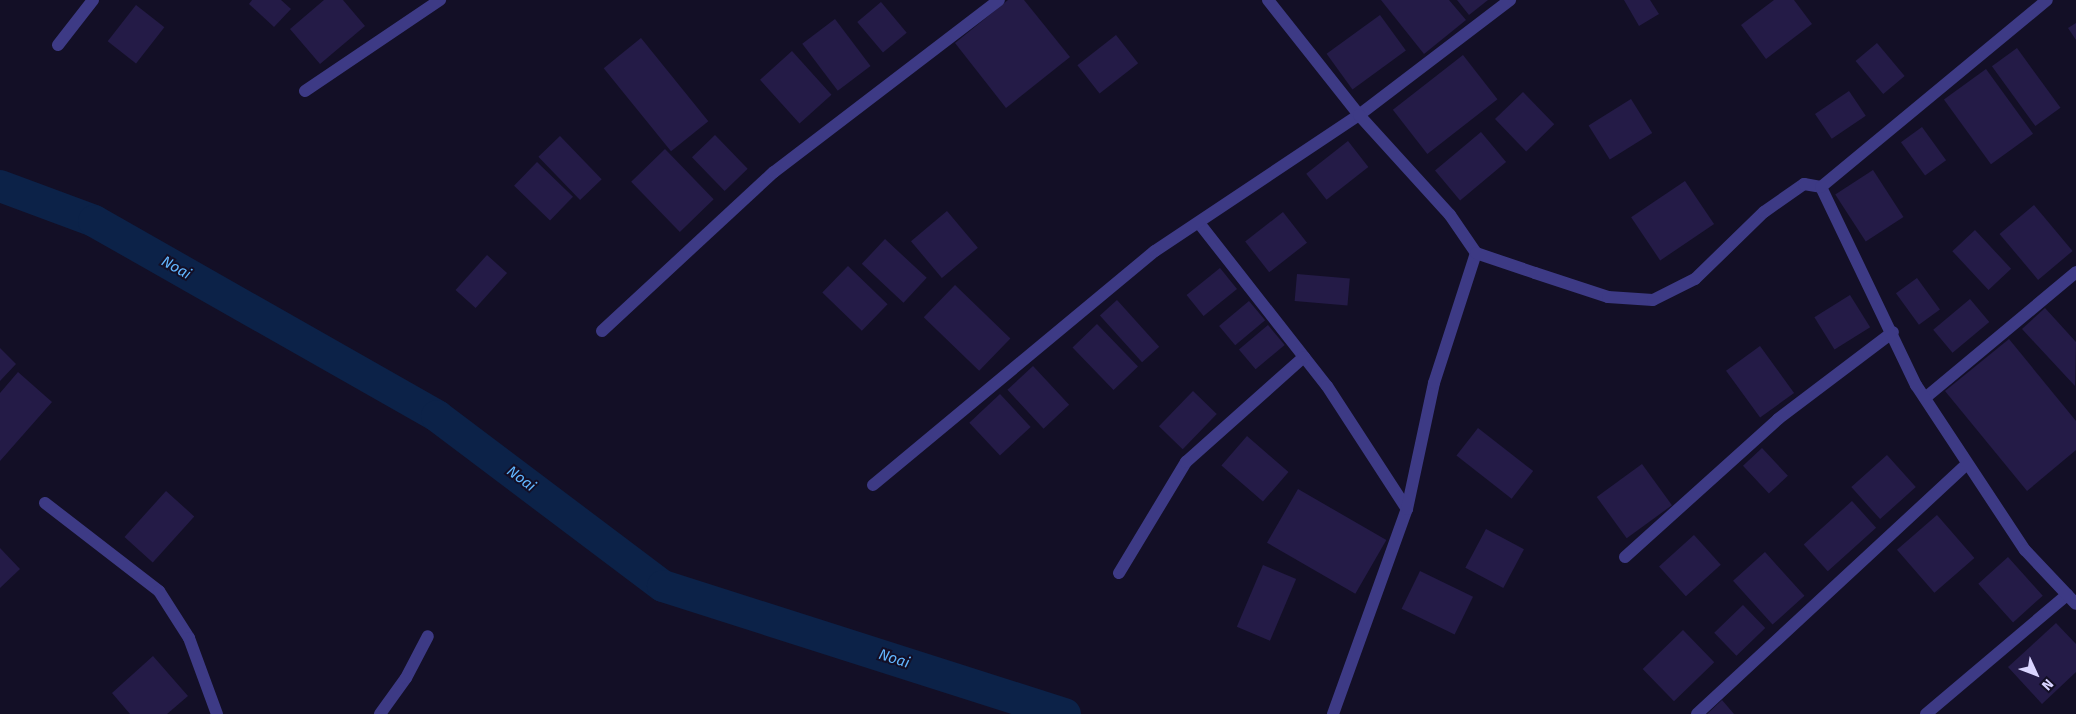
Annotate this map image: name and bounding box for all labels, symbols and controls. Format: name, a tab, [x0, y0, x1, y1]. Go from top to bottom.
water label: Noai	[158, 252, 194, 284]
water label: Noai	[503, 462, 539, 496]
water label: Noai	[876, 646, 912, 672]
north arrow	[2011, 649, 2061, 699]
text: N	[2038, 675, 2057, 694]

